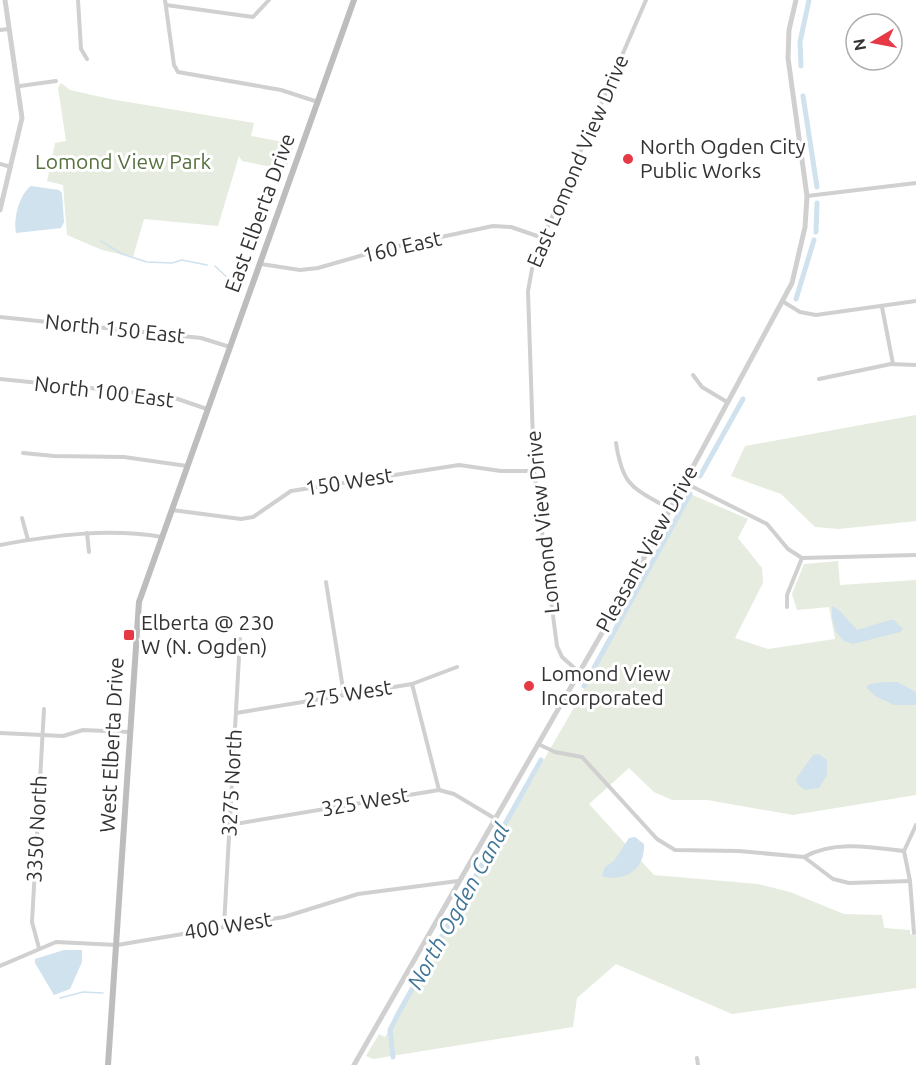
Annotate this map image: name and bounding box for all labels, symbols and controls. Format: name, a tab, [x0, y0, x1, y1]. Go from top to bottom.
north arrow	[844, 12, 904, 72]
text: N	[849, 37, 869, 52]
street label: East Lomond View Drive	[521, 51, 633, 271]
street label: East Elberta Drive	[219, 130, 299, 295]
place label: North Ogden City Public Works	[640, 134, 806, 182]
park label: Lomond View Park	[35, 149, 211, 173]
marker: North Ogden City Public Works	[621, 152, 635, 166]
street label: 160 East	[360, 225, 444, 267]
street label: North 150 East	[44, 309, 186, 347]
street label: North 100 East	[33, 371, 175, 411]
street label: Lomond View Drive	[520, 429, 564, 615]
street label: Pleasant View Drive	[590, 461, 702, 636]
street label: 150 West	[303, 462, 394, 500]
place label: Elberta @ 230 W (N. Ogden)	[141, 610, 274, 658]
marker: Elberta @ 230 W (N. Ogden)	[122, 628, 136, 642]
street label: West Elberta Drive	[94, 657, 128, 833]
place label: Lomond View Incorporated	[541, 661, 670, 709]
street label: 275 West	[302, 674, 393, 712]
marker: Lomond View Incorporated	[522, 679, 536, 693]
street label: 3275 North	[216, 729, 246, 837]
street label: 3350 North	[21, 775, 51, 883]
street label: 325 West	[319, 782, 410, 821]
water label: North Ogden Canal	[401, 818, 514, 993]
street label: 400 West	[182, 906, 273, 944]

